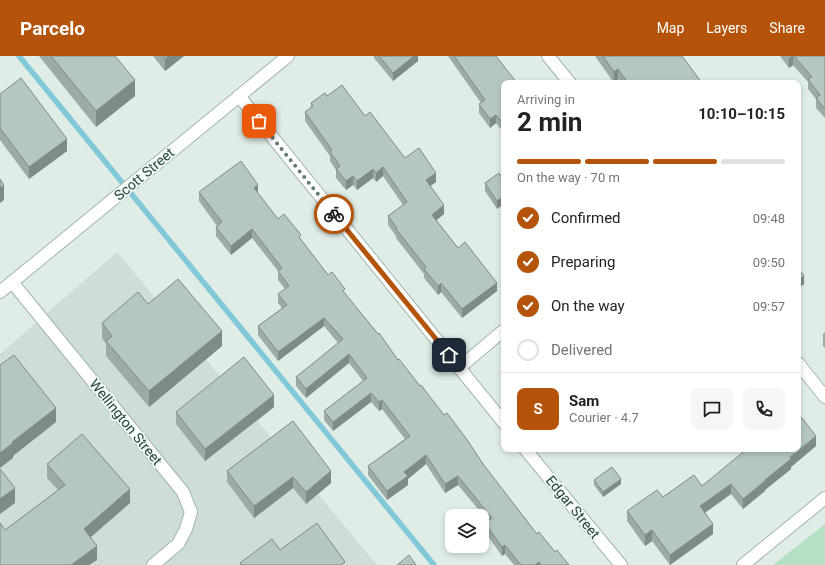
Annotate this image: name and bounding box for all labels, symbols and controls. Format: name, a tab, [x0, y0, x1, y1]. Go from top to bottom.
text: Parcelo	[20, 17, 85, 40]
text: Map	[657, 20, 684, 36]
text: Layers	[706, 20, 747, 36]
text: Share	[769, 20, 805, 36]
text: Arriving in	[517, 92, 575, 107]
pin	[242, 104, 276, 138]
text: 10:10–10:15	[698, 105, 785, 123]
text: 2 min	[517, 107, 582, 137]
icon: bag	[248, 110, 270, 132]
street label: Scott Street	[111, 144, 177, 204]
text: On the way · 70 m	[517, 170, 620, 185]
courier	[314, 194, 354, 234]
icon: bike	[323, 203, 345, 225]
icon: check	[517, 207, 539, 229]
text: Confirmed	[551, 209, 621, 227]
text: 09:48	[753, 211, 785, 226]
icon: check	[517, 251, 539, 273]
text: Preparing	[551, 253, 615, 271]
text: 09:50	[753, 255, 785, 270]
icon: check	[517, 295, 539, 317]
text: On the way	[551, 297, 625, 315]
text: 09:57	[753, 299, 785, 314]
pin	[432, 338, 466, 372]
text: Delivered	[551, 341, 613, 359]
icon: home	[438, 344, 460, 366]
street label: Wellington Street	[86, 376, 166, 469]
button: chat	[691, 388, 733, 430]
button: phone	[743, 388, 785, 430]
text: Sam	[569, 392, 599, 410]
text: S	[533, 400, 543, 418]
text: Courier · 4.7	[569, 410, 639, 425]
street label: Edgar Street	[543, 472, 604, 542]
map controls	[445, 509, 489, 553]
button: layers	[445, 509, 489, 553]

